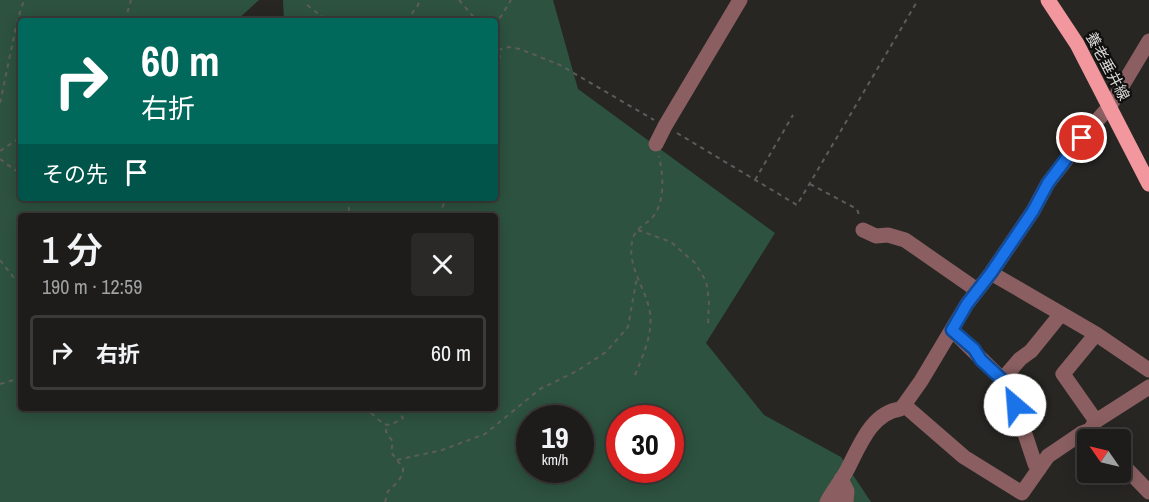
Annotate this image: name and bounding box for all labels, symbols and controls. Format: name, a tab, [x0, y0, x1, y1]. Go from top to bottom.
street label: 養老垂井線	[1081, 28, 1135, 104]
text: 60 m	[141, 33, 220, 89]
icon: right	[42, 42, 120, 120]
text: 右折	[141, 90, 195, 126]
pin	[1056, 112, 1107, 163]
icon: arrive	[1065, 121, 1098, 154]
icon: arrive	[120, 156, 153, 189]
text: その先	[42, 159, 108, 189]
text: 1 分	[42, 226, 103, 274]
button: close	[411, 233, 474, 296]
text: 190 m · 12:59	[42, 273, 142, 300]
icon: right	[45, 336, 78, 369]
text: 60 m	[431, 338, 471, 368]
text: 右折	[96, 339, 140, 369]
position arrow	[983, 373, 1047, 437]
speed limit sign: 30	[606, 405, 684, 483]
text: 19	[541, 417, 569, 457]
north arrow	[1077, 429, 1131, 483]
map controls	[1077, 429, 1131, 483]
text: km/h	[542, 449, 568, 470]

